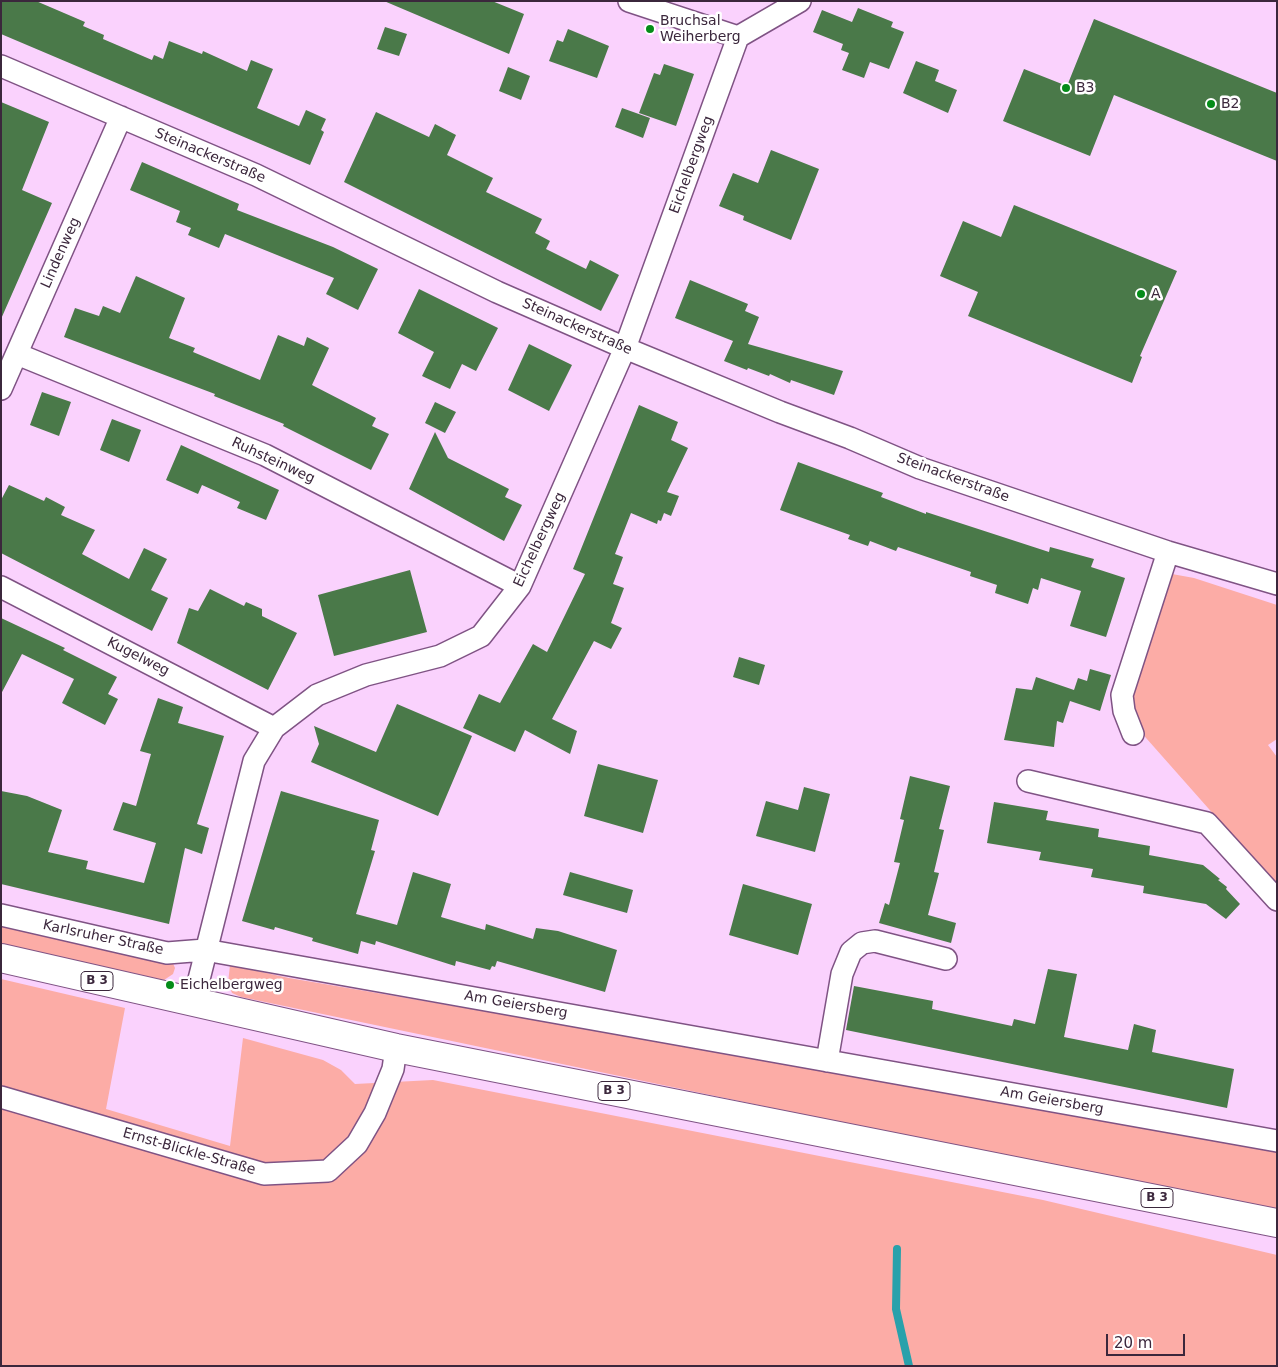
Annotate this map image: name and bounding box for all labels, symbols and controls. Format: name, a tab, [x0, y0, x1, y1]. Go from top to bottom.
place label: Bruchsal Weiherberg	[660, 13, 741, 46]
marker: Bruchsal Weiherberg	[644, 23, 656, 35]
place label: B3	[1076, 80, 1095, 96]
marker: B3	[1060, 82, 1072, 94]
place label: B2	[1221, 96, 1240, 112]
marker: B2	[1205, 98, 1217, 110]
street label: Eichelbergweg	[667, 114, 717, 216]
street label: Steinackerstraße	[152, 125, 268, 187]
street label: Lindenweg	[38, 215, 84, 291]
place label: A	[1151, 286, 1161, 302]
marker: A	[1135, 288, 1147, 300]
street label: Steinackerstraße	[519, 295, 635, 359]
street label: Ruhsteinweg	[229, 434, 317, 488]
street label: Steinackerstraße	[894, 450, 1012, 506]
street label: Eichelbergweg	[511, 490, 569, 590]
street label: Kugelweg	[104, 634, 172, 680]
street label: Karlsruher Straße	[41, 917, 165, 959]
road number: B 3	[81, 971, 113, 990]
place label: Eichelbergweg	[180, 977, 283, 993]
marker: Eichelbergweg	[164, 979, 176, 991]
street label: Am Geiersberg	[463, 988, 569, 1022]
road number: B 3	[598, 1082, 630, 1100]
street label: Am Geiersberg	[999, 1084, 1105, 1118]
street label: Ernst-Blickle-Straße	[121, 1125, 257, 1179]
road number: B 3	[1141, 1188, 1173, 1208]
scale bar	[1108, 1324, 1187, 1356]
text: 20 m	[1114, 1334, 1152, 1352]

